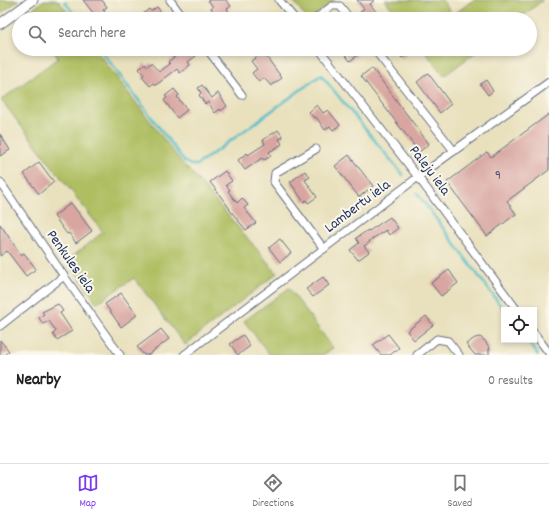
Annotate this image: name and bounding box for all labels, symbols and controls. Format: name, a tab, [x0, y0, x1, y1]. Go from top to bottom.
search box	[12, 12, 537, 56]
icon: search	[26, 23, 48, 45]
text: Search here	[58, 23, 126, 45]
street label: Paleju iela	[403, 141, 456, 201]
house number: 9	[495, 167, 501, 186]
street label: Lambertu iela	[320, 174, 396, 239]
street label: Penkules iela	[40, 226, 100, 299]
map controls	[501, 307, 537, 343]
button: locate	[501, 307, 537, 343]
text: Nearby	[16, 369, 60, 393]
text: 0 results	[488, 372, 533, 391]
tab: Map	[77, 472, 99, 512]
tab: Directions	[252, 472, 294, 512]
tab: Saved	[448, 472, 472, 512]

